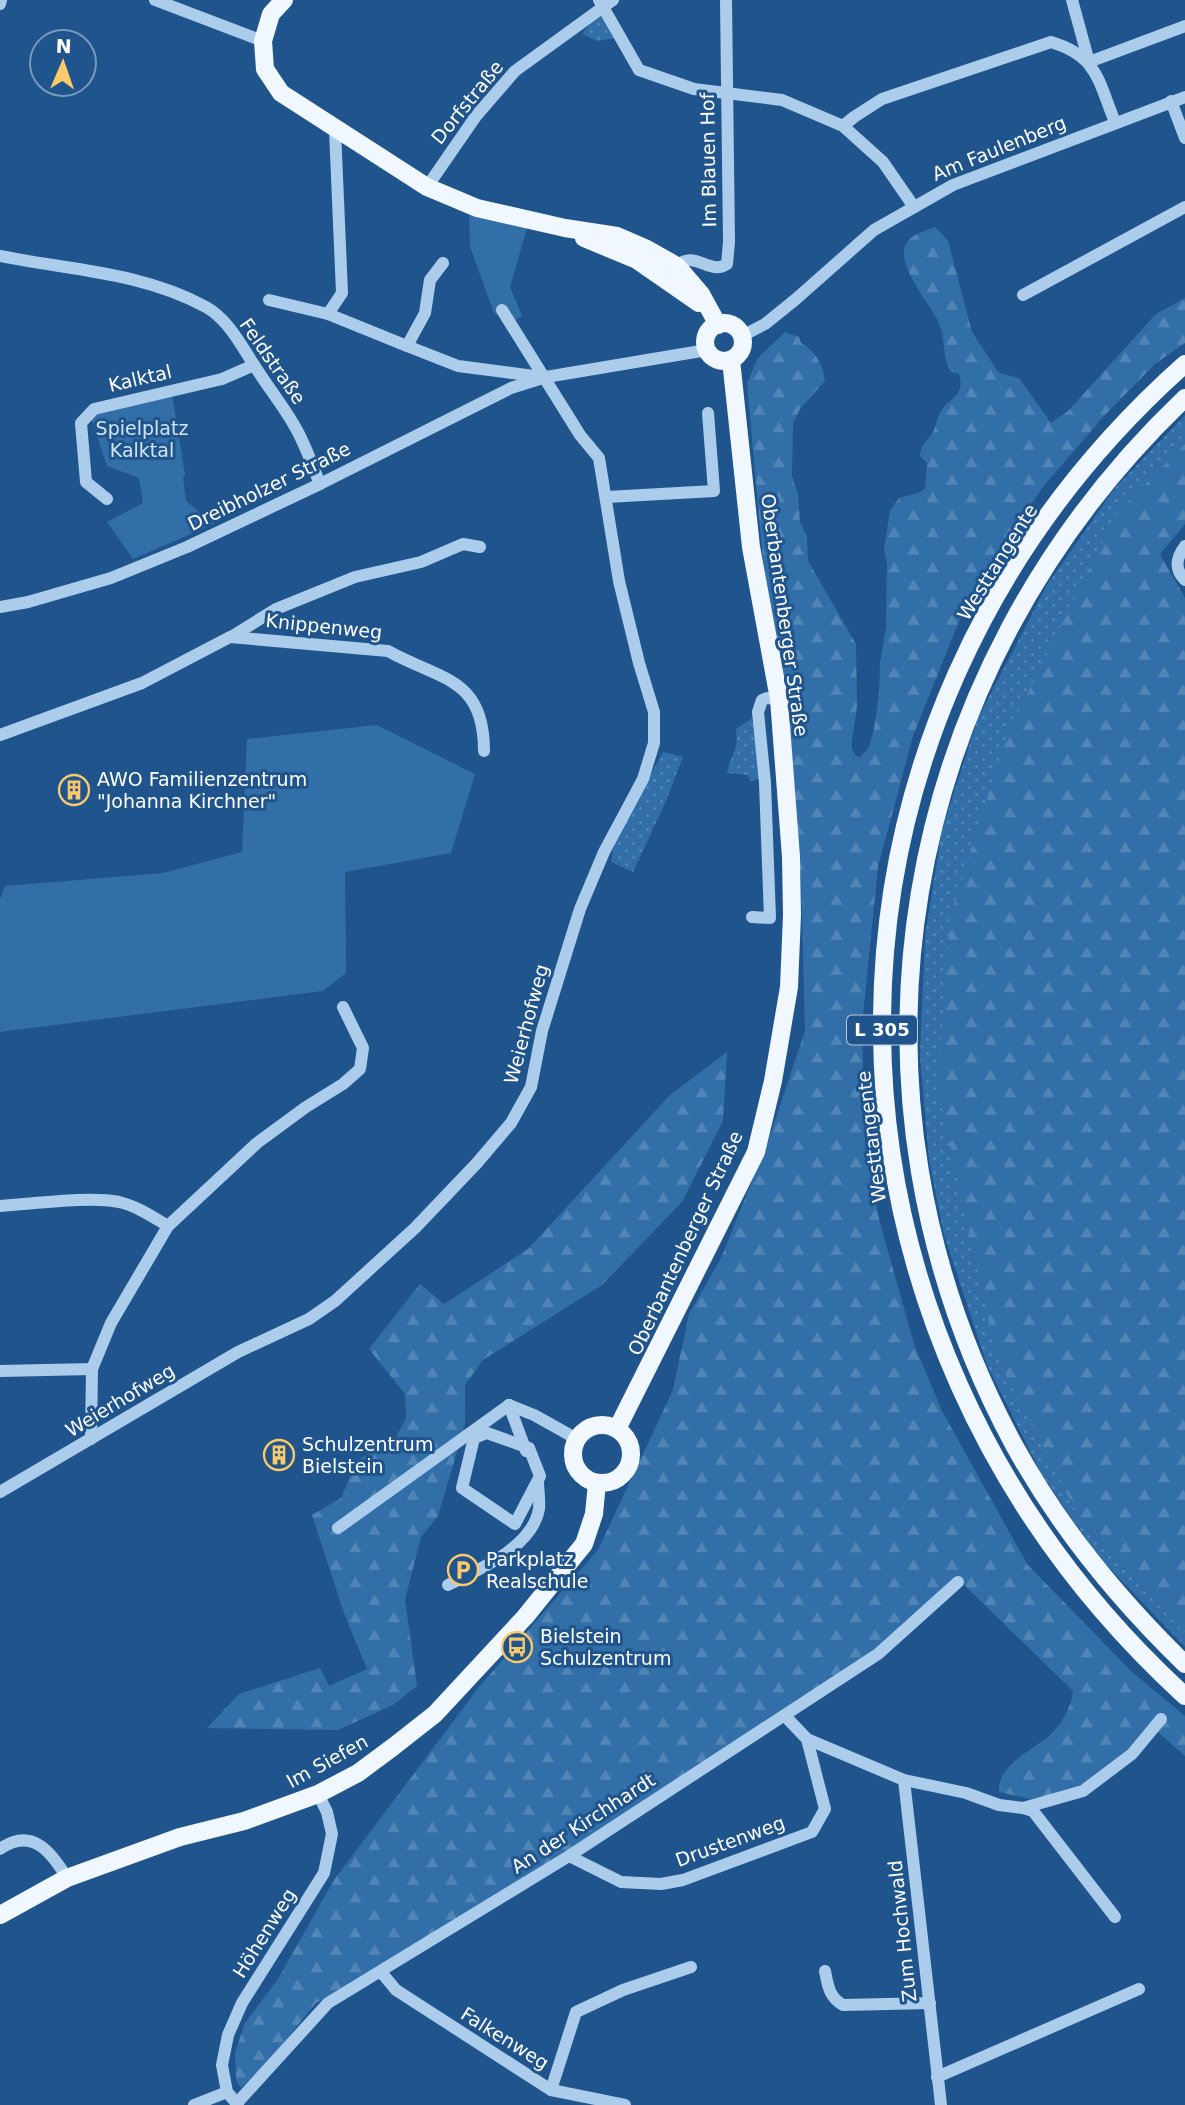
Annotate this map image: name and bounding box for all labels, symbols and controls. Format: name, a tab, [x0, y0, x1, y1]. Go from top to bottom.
north arrow	[28, 28, 98, 98]
text: N	[55, 35, 72, 57]
street label: Dorfstraße	[427, 56, 507, 148]
street label: Im Blauen Hof	[696, 91, 720, 227]
street label: Am Faulenberg	[929, 111, 1069, 185]
street label: Feldstraße	[235, 314, 311, 408]
street label: Kalktal	[106, 360, 174, 396]
park label: Spielplatz Kalktal	[96, 417, 188, 461]
street label: Dreibholzer Straße	[184, 437, 354, 535]
street label: Oberbantenberger Straße	[757, 492, 813, 738]
street label: Westtangente	[952, 500, 1042, 624]
street label: Knippenweg	[265, 609, 383, 643]
place label: AWO Familienzentrum "Johanna Kirchner"	[97, 768, 307, 812]
building icon: AWO Familienzentrum "Johanna Kirchner"	[57, 773, 91, 807]
street label: Weierhofweg	[499, 962, 553, 1086]
road number: L 305	[847, 1015, 917, 1044]
street label: Westtangente	[852, 1070, 890, 1204]
street label: Oberbantenberger Straße	[623, 1127, 747, 1359]
street label: Weierhofweg	[62, 1359, 178, 1441]
place label: Schulzentrum Bielstein	[302, 1433, 433, 1477]
building icon: Schulzentrum Bielstein	[262, 1438, 296, 1472]
place label: Parkplatz Realschule	[486, 1548, 588, 1592]
parking icon: Parkplatz Realschule	[446, 1553, 480, 1587]
place label: Bielstein Schulzentrum	[540, 1625, 671, 1669]
bus stop icon: Bielstein Schulzentrum	[500, 1630, 534, 1664]
street label: Im Siefen	[282, 1730, 372, 1792]
street label: An der Kirchhardt	[507, 1768, 659, 1878]
street label: Drustenweg	[672, 1811, 788, 1871]
street label: Zum Hochwald	[884, 1859, 920, 2003]
street label: Höhenweg	[228, 1884, 300, 1982]
street label: Falkenweg	[457, 2002, 553, 2074]

